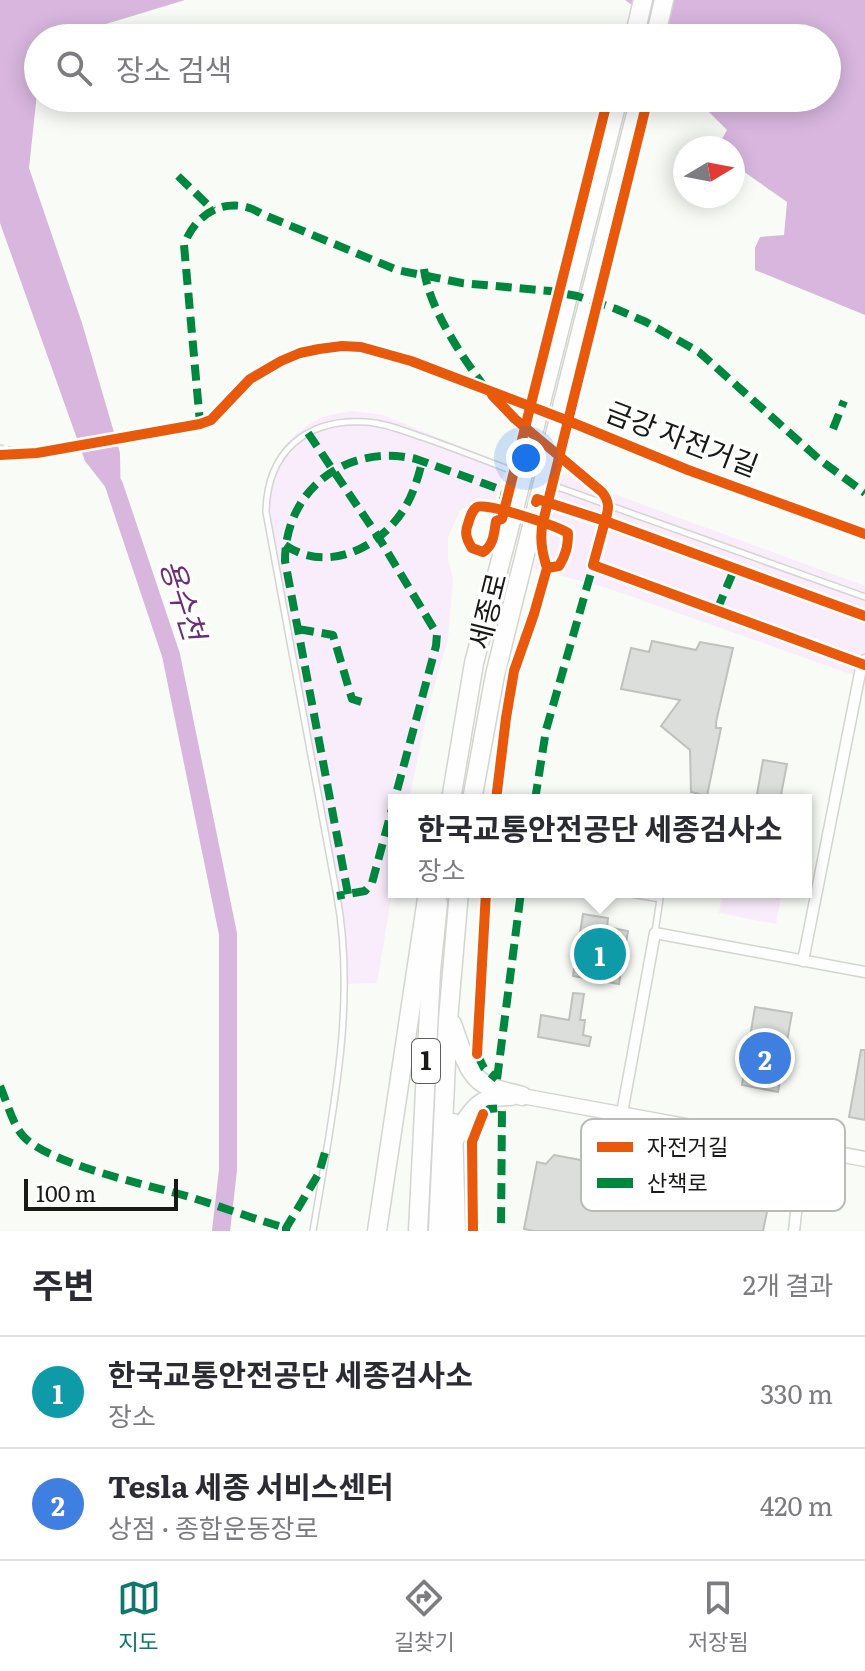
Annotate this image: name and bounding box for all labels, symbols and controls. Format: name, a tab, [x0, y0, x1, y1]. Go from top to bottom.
search box	[24, 24, 841, 112]
icon: search	[52, 46, 96, 90]
text: 장소 검색	[116, 46, 232, 90]
north arrow	[673, 136, 745, 208]
street label: 금강 자전거길	[600, 389, 765, 485]
your location	[506, 438, 546, 478]
water label: 용수천	[151, 553, 220, 648]
street label: 세종로	[456, 568, 516, 653]
popup	[388, 794, 812, 898]
text: 한국교통안전공단 세종검사소	[418, 805, 782, 849]
text: 장소	[418, 849, 465, 888]
pin: 1	[574, 924, 626, 984]
pin: 2	[739, 1028, 791, 1088]
road number: 1	[412, 1039, 440, 1083]
legend	[581, 1119, 845, 1211]
text: 자전거길	[647, 1129, 728, 1162]
text: 산책로	[647, 1165, 708, 1198]
scale bar	[24, 1175, 178, 1211]
text: 100 m	[36, 1176, 96, 1209]
text: 주변	[32, 1258, 95, 1308]
text: 2개 결과	[743, 1264, 833, 1303]
text: 한국교통안전공단 세종검사소	[108, 1351, 473, 1395]
text: 1	[53, 1373, 63, 1412]
text: 330 m	[760, 1373, 833, 1412]
text: 장소	[108, 1395, 156, 1434]
text: Tesla 세종 서비스센터	[108, 1463, 394, 1507]
text: 2	[51, 1485, 65, 1524]
text: 420 m	[760, 1485, 833, 1524]
text: 상점 · 종합운동장로	[108, 1507, 318, 1546]
tab: 지도	[117, 1576, 161, 1657]
tab: 길찾기	[394, 1576, 454, 1657]
tab: 저장됨	[688, 1576, 748, 1657]

